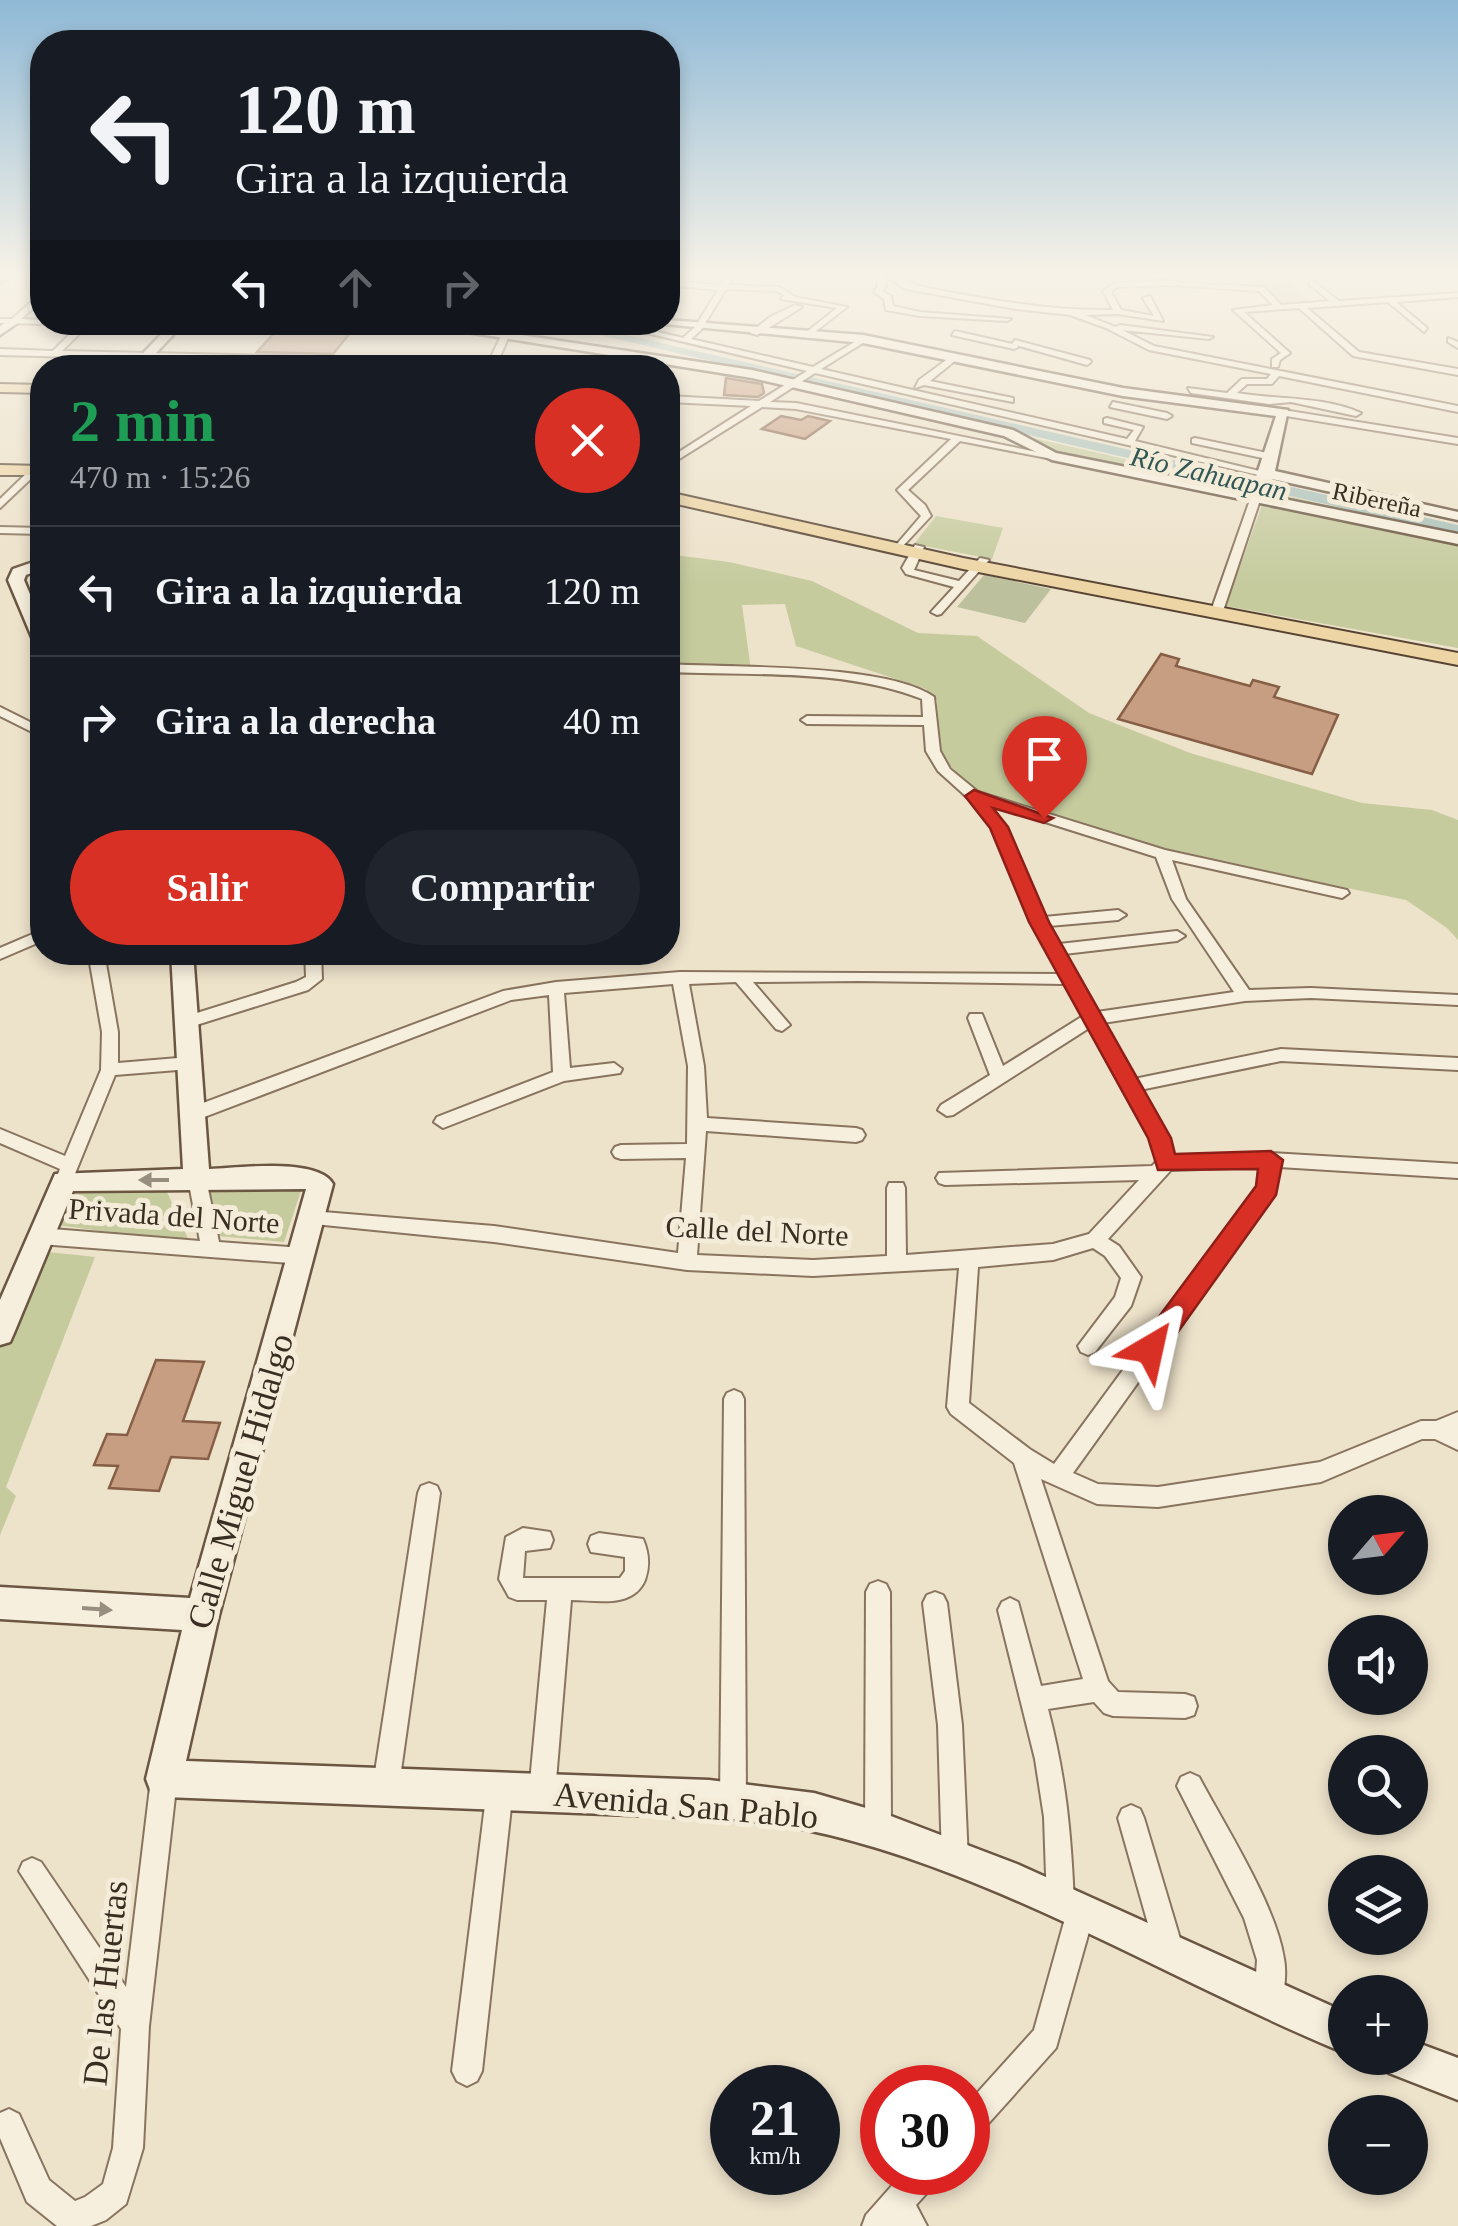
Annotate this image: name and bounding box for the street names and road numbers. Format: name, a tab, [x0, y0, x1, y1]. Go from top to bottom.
street label: Ribereña	[1330, 477, 1424, 522]
street label: Privada del Norte	[67, 1192, 281, 1239]
street label: Calle del Norte	[665, 1209, 849, 1252]
street label: Calle Miguel Hidalgo	[180, 1329, 301, 1633]
street label: Avenida San Pablo	[552, 1774, 820, 1837]
street label: De las Huertas	[75, 1879, 136, 2088]

